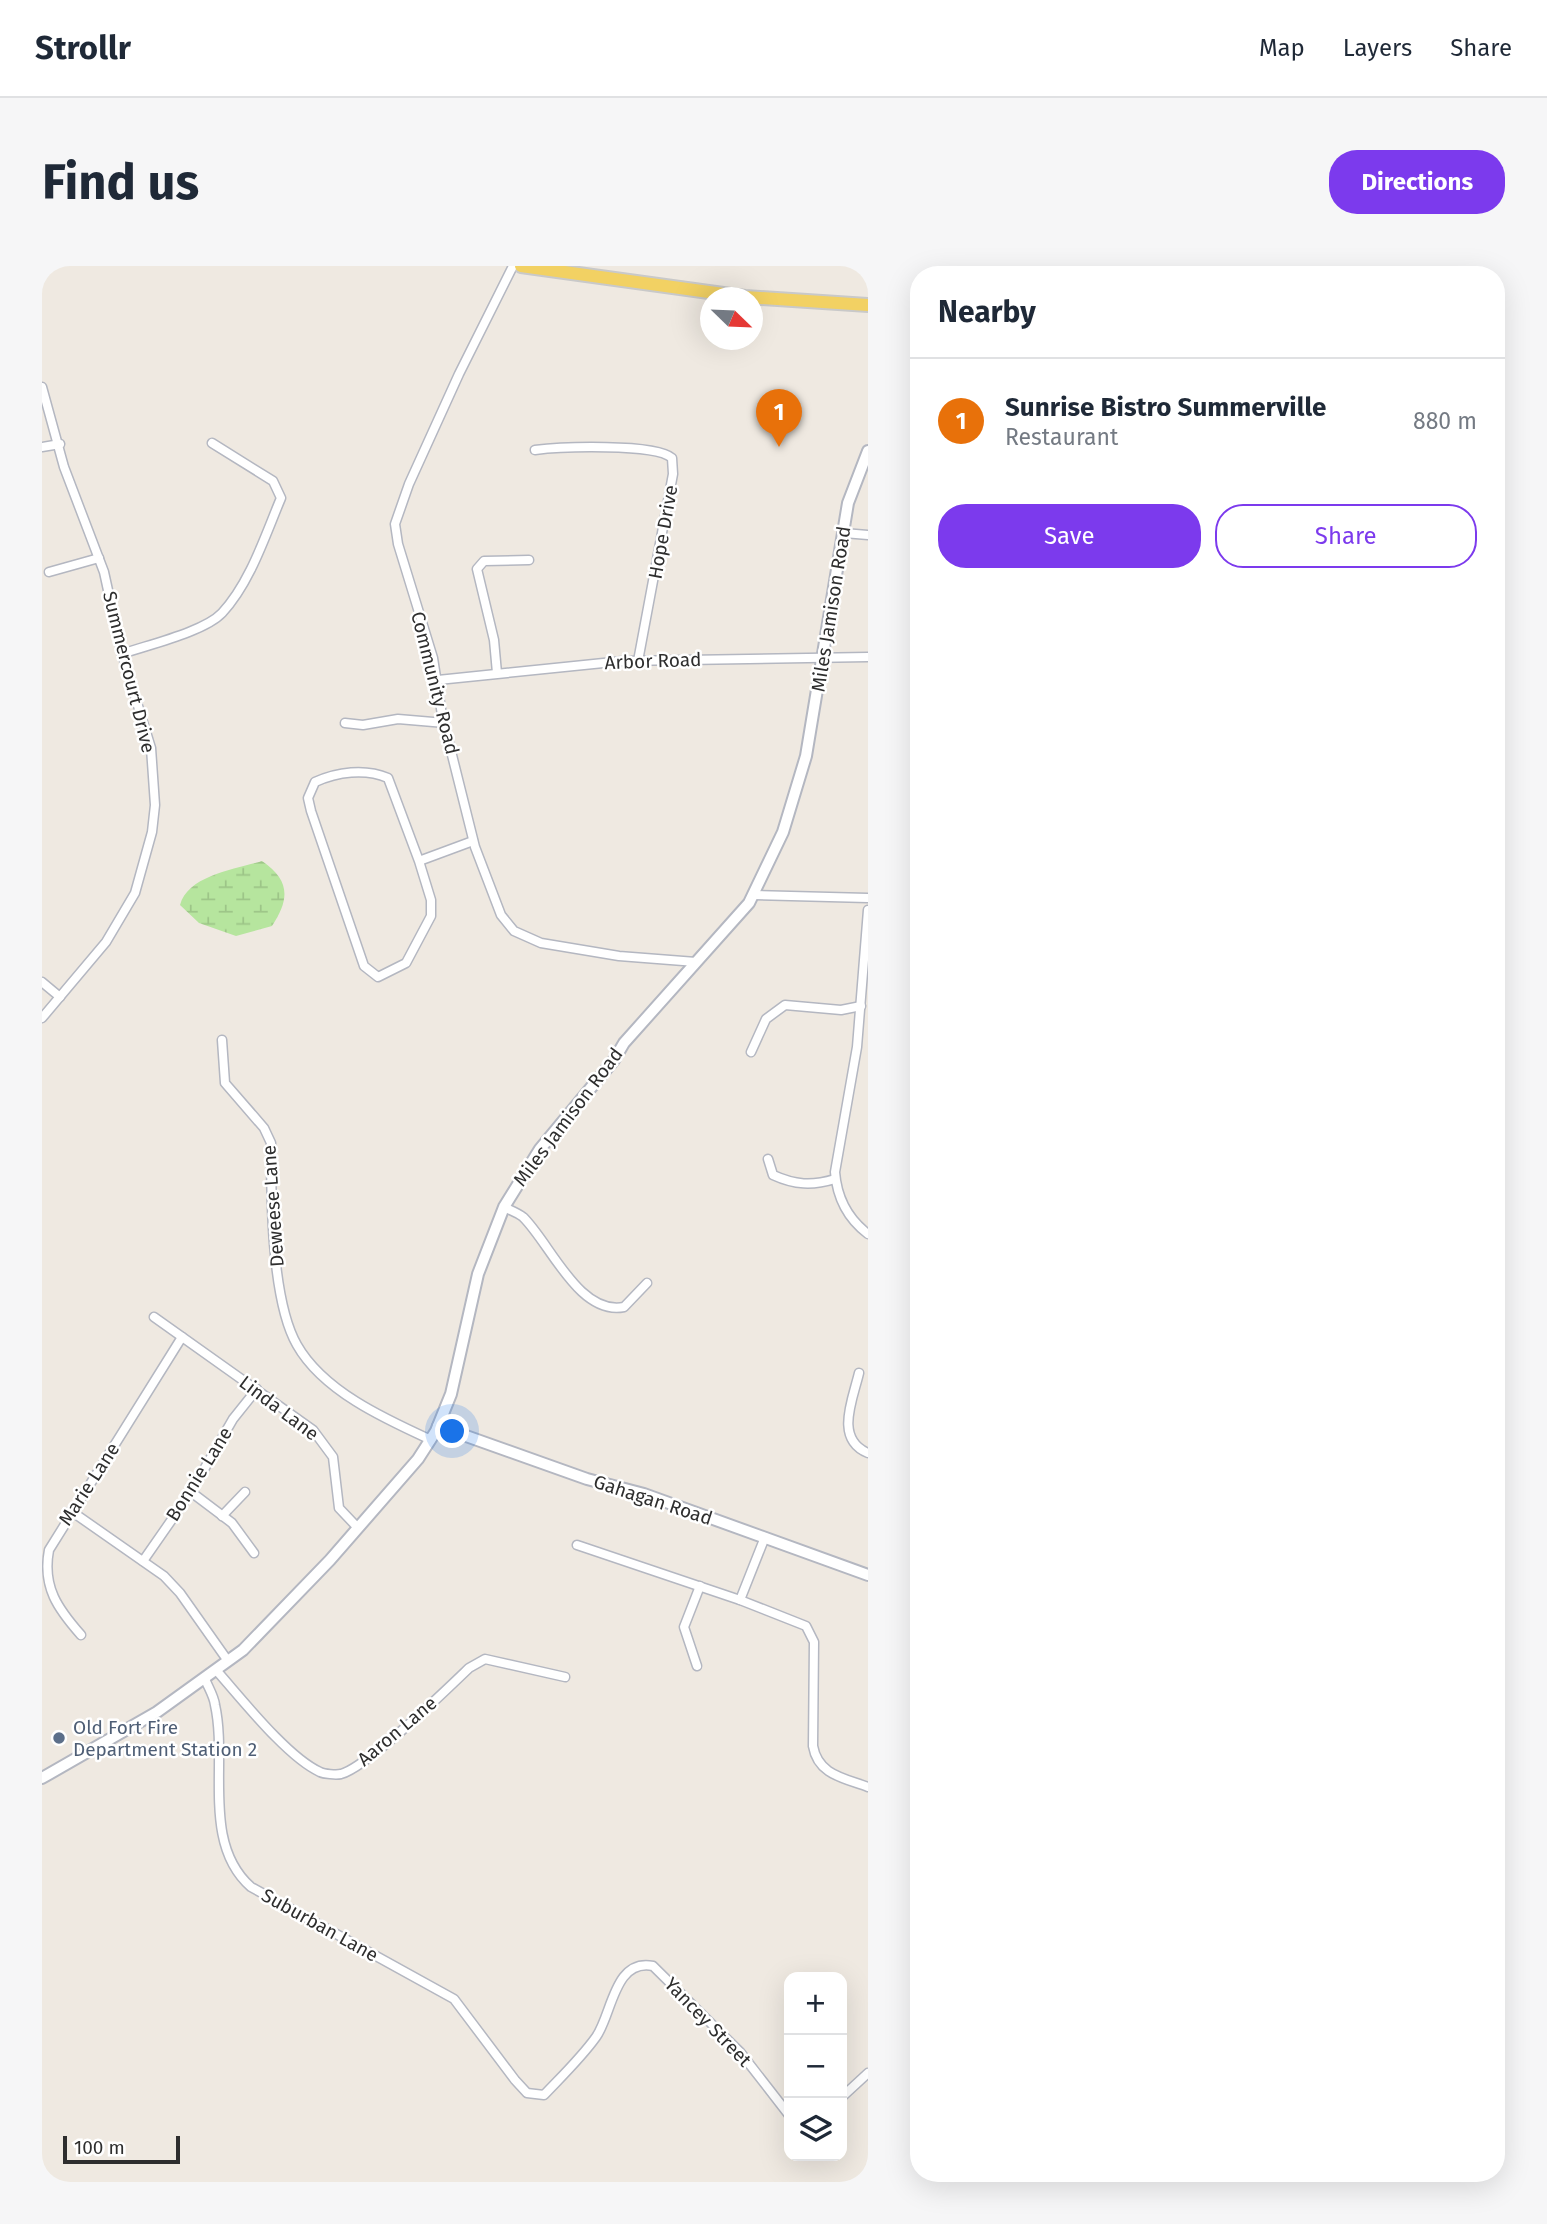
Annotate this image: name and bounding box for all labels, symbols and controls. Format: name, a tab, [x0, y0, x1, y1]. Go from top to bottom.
text: Strollr	[35, 28, 131, 68]
text: Map	[1259, 34, 1305, 62]
text: Layers	[1343, 34, 1412, 62]
text: Share	[1450, 34, 1512, 62]
button: Directions	[1329, 150, 1505, 214]
text: Find us	[42, 153, 199, 212]
north arrow	[700, 287, 763, 350]
text: Nearby	[938, 294, 1036, 330]
pin: 1	[756, 389, 802, 447]
text: Sunrise Bistro Summerville	[1005, 392, 1326, 423]
text: 1	[956, 407, 966, 435]
text: 880 m	[1413, 407, 1477, 435]
text: Restaurant	[1005, 423, 1118, 451]
street label: Hope Drive	[643, 483, 683, 581]
button: Save	[938, 504, 1201, 568]
button: Share	[1215, 504, 1477, 568]
street label: Miles Jamison Road	[807, 524, 855, 694]
street label: Summercourt Drive	[98, 589, 160, 755]
street label: Community Road	[406, 609, 464, 757]
street label: Arbor Road	[604, 648, 702, 674]
street label: Miles Jamison Road	[508, 1043, 628, 1191]
street label: Deweese Lane	[257, 1144, 289, 1268]
street label: Linda Lane	[235, 1371, 323, 1445]
your location	[435, 1414, 469, 1448]
street label: Bonnie Lane	[161, 1423, 237, 1525]
street label: Marie Lane	[54, 1438, 124, 1530]
street label: Gahagan Road	[591, 1470, 715, 1530]
street label: Aaron Lane	[353, 1691, 441, 1771]
place label: Old Fort Fire Department Station 2	[73, 1716, 257, 1761]
marker: Old Fort Fire Department Station 2	[51, 1730, 67, 1746]
street label: Suburban Lane	[258, 1883, 382, 1967]
map controls	[784, 1972, 847, 2161]
button: +	[784, 1972, 847, 2035]
street label: Yancey Street	[660, 1973, 756, 2072]
button: −	[784, 2035, 847, 2098]
button: layers	[784, 2098, 847, 2161]
scale bar	[63, 2133, 180, 2165]
text: 100 m	[74, 2136, 125, 2159]

